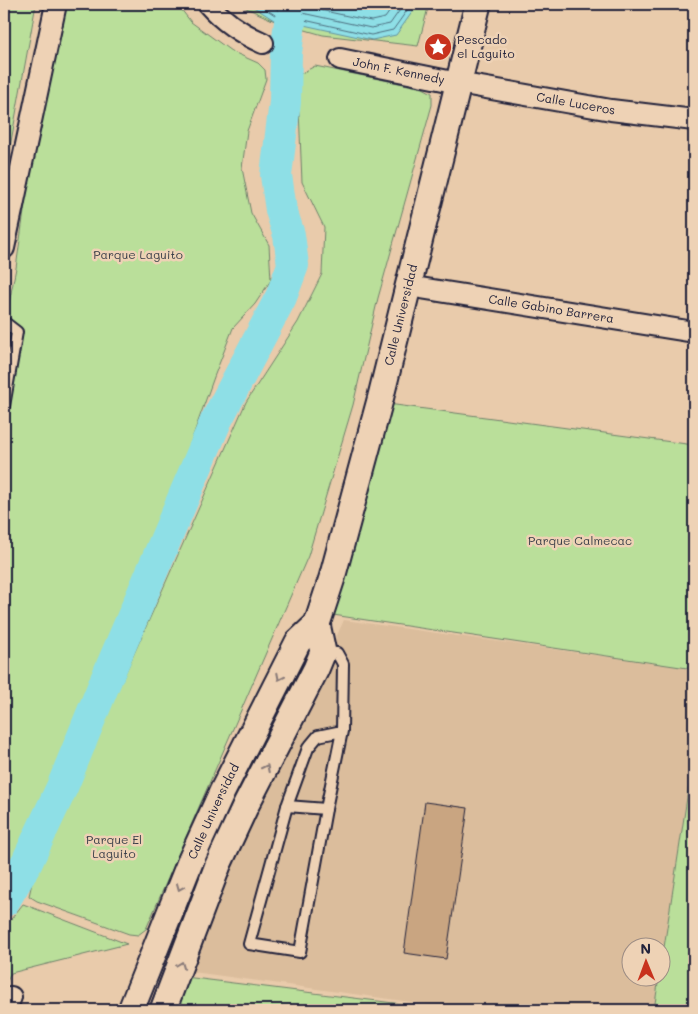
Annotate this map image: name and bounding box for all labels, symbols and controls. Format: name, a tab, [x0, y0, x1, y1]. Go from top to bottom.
place label: Pescado el Laguito	[457, 31, 515, 61]
place icon: Pescado el Laguito	[423, 32, 453, 62]
street label: John F. Kennedy	[352, 53, 446, 87]
street label: Calle Luceros	[535, 88, 616, 117]
park label: Parque Laguito	[93, 246, 183, 262]
street label: Calle Universidad	[380, 262, 420, 367]
street label: Calle Gabino Barrera	[488, 290, 615, 326]
park label: Parque Calmecac	[528, 532, 632, 548]
one-way arrow	[276, 672, 286, 681]
street label: Calle Universidad	[183, 760, 242, 861]
one-way arrow	[260, 764, 270, 773]
park label: Parque El Laguito	[86, 831, 142, 861]
one-way arrow	[176, 882, 186, 891]
north arrow	[620, 936, 670, 986]
text: N	[640, 939, 651, 958]
one-way arrow	[175, 961, 185, 970]

